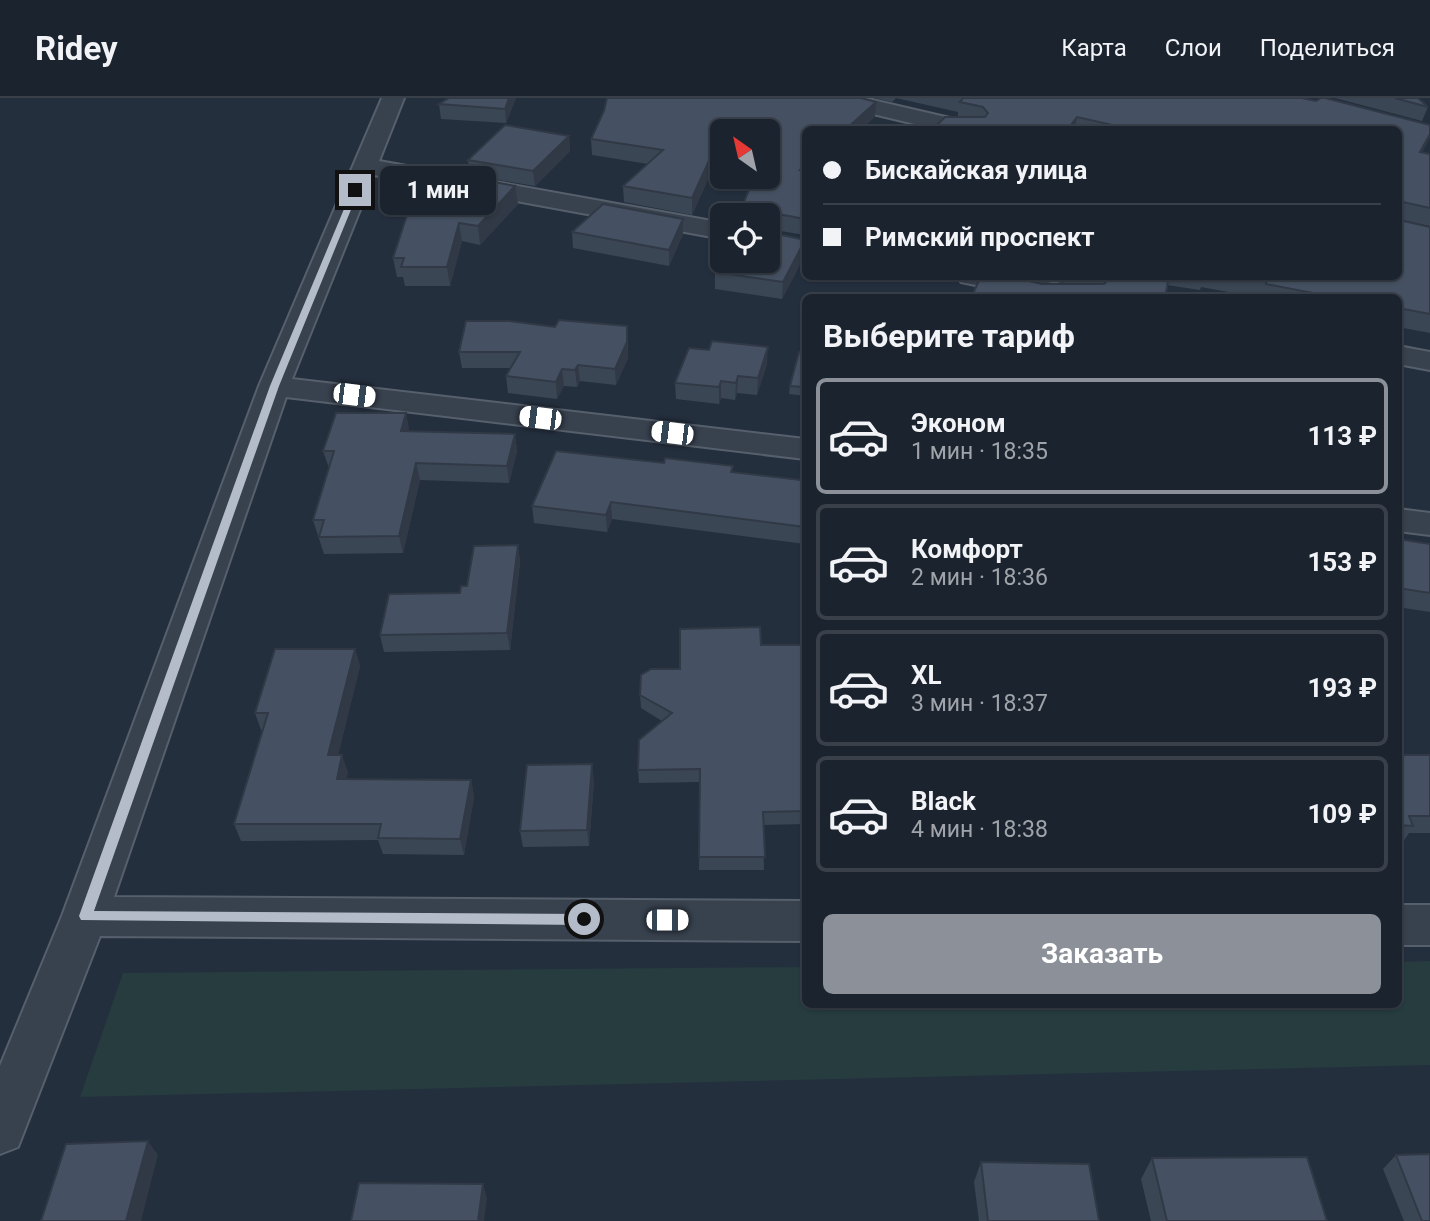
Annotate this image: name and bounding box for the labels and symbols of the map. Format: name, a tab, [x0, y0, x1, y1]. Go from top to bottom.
north arrow	[710, 119, 780, 189]
callout: 1 мин	[380, 166, 495, 214]
route end	[339, 174, 371, 206]
car	[332, 382, 377, 408]
car	[518, 405, 563, 431]
car	[650, 420, 695, 446]
route start	[568, 903, 600, 935]
car	[647, 910, 689, 931]

